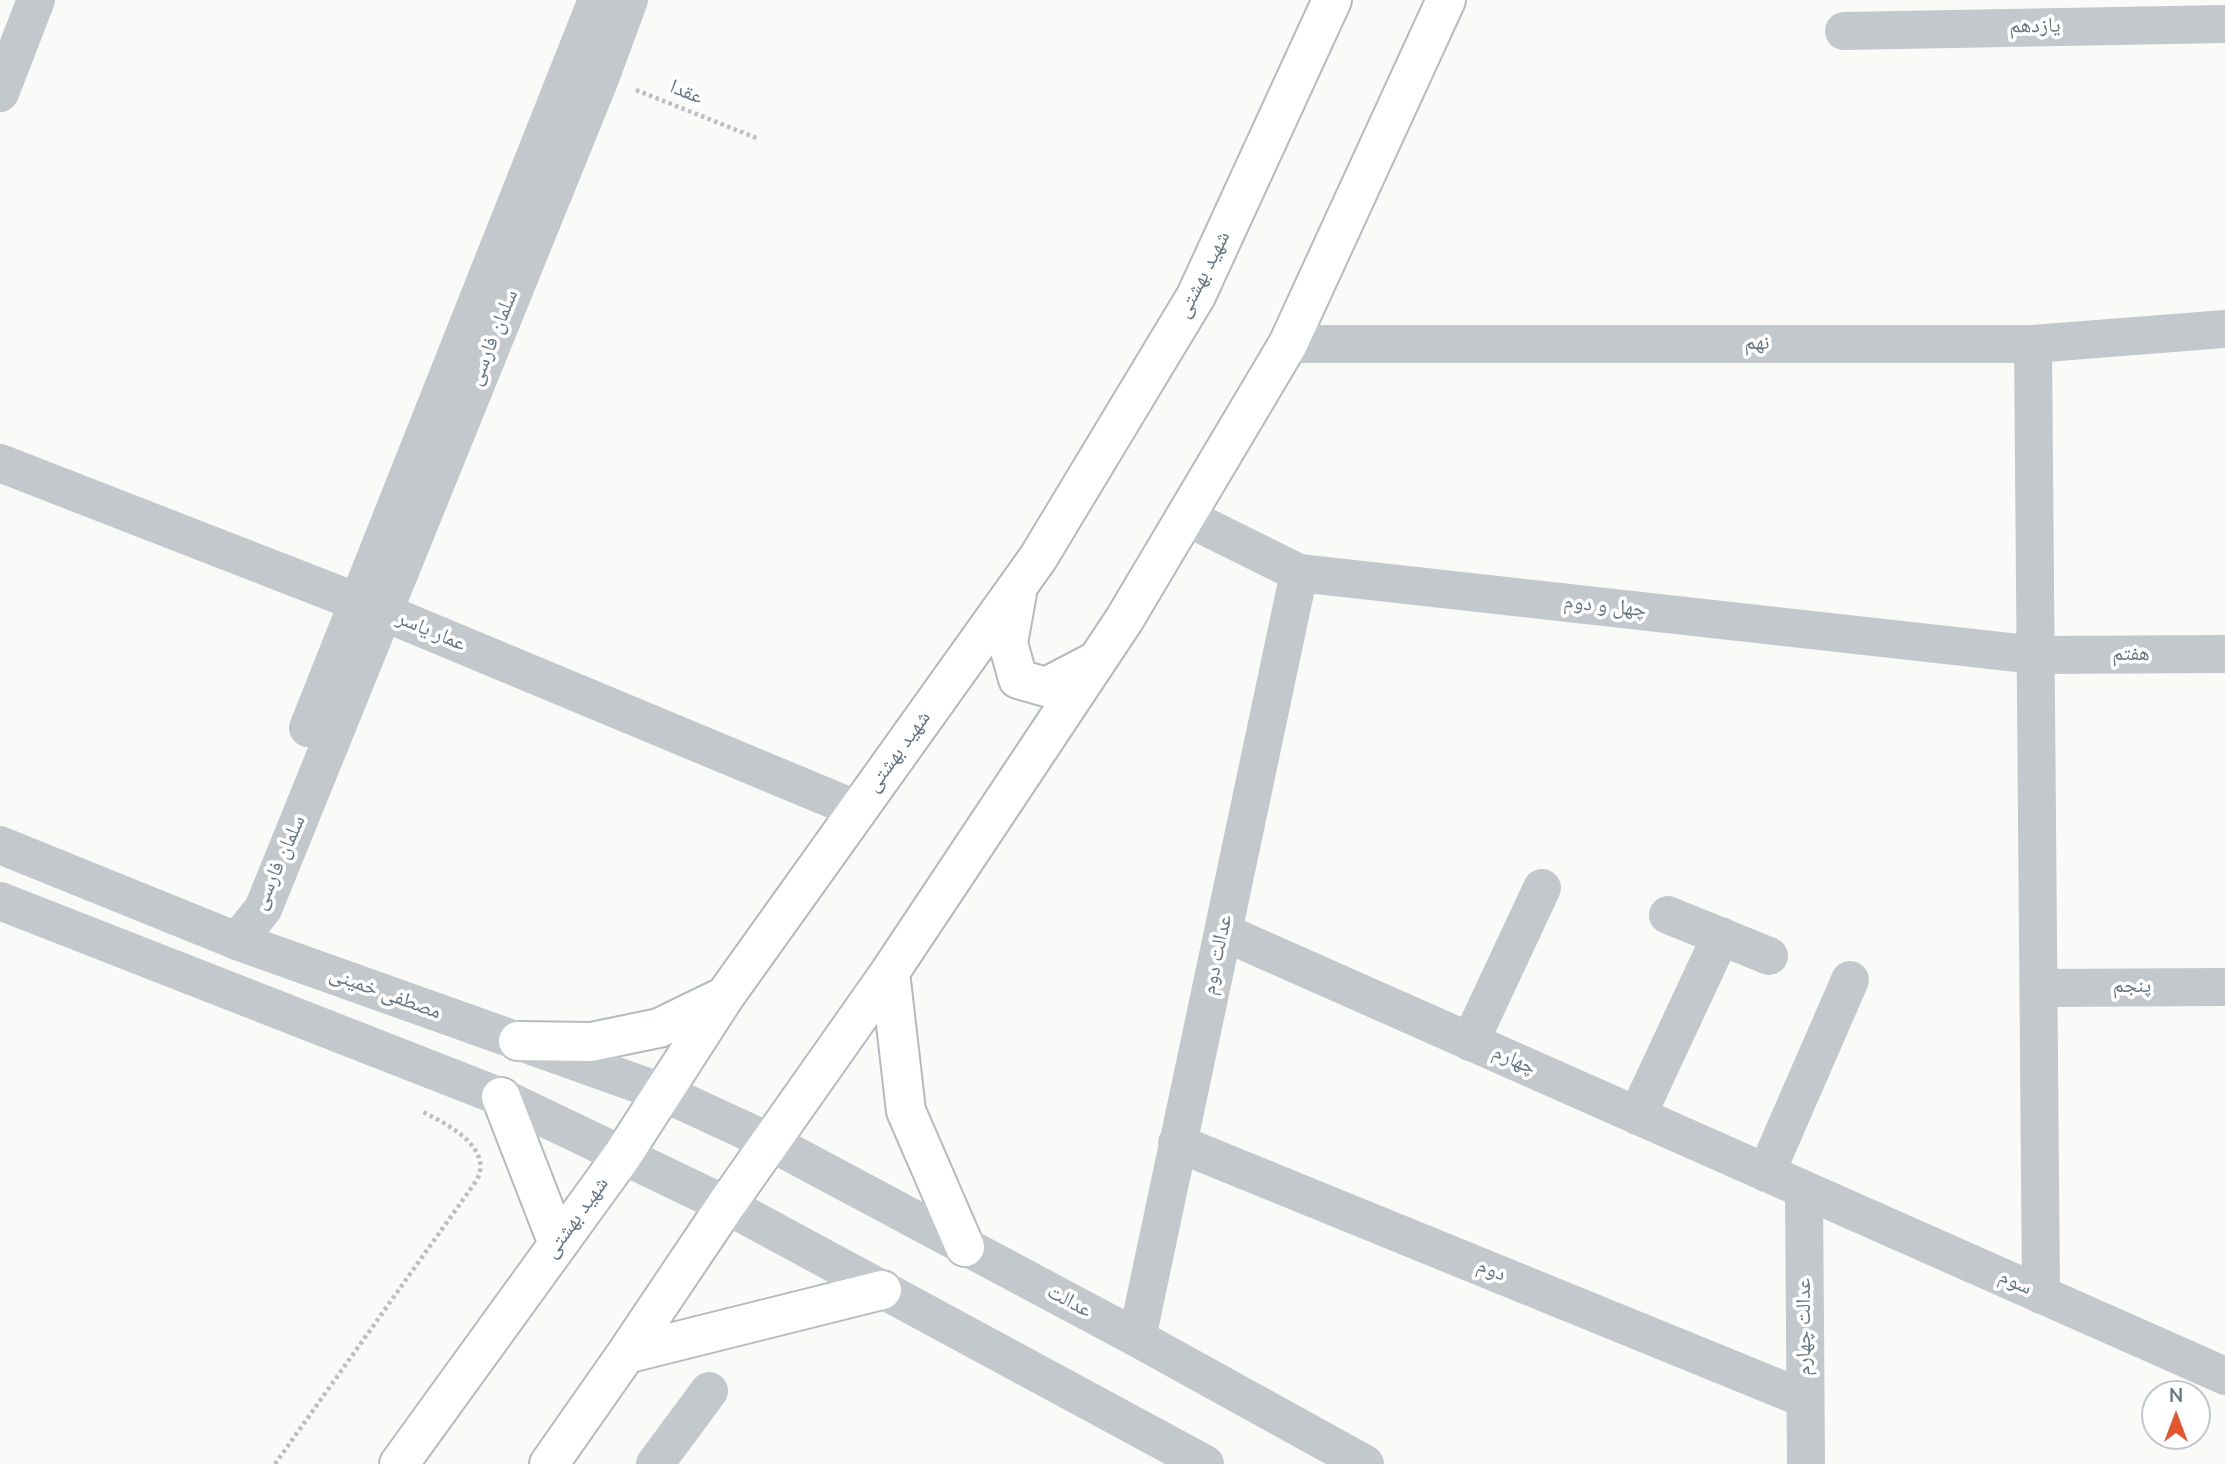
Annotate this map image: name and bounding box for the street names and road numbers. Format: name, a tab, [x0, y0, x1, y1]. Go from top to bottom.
street label: یازدهم	[2009, 14, 2061, 40]
street label: عقدا	[666, 75, 706, 111]
street label: شهید بهشتی	[1171, 227, 1237, 323]
street label: سلمان فارسی	[463, 286, 525, 390]
street label: نهم	[1745, 331, 1769, 357]
street label: چهل و دوم	[1562, 590, 1648, 624]
street label: عمار یاسر	[393, 606, 469, 658]
street label: هفتم	[2112, 642, 2150, 668]
street label: شهید بهشتی	[861, 706, 937, 798]
street label: سلمان فارسی	[248, 812, 312, 914]
street label: عدالت دوم	[1197, 913, 1239, 997]
street label: مصطفی خمینی	[326, 962, 444, 1026]
street label: پنجم	[2113, 974, 2151, 1000]
street label: چهارم	[1488, 1040, 1540, 1082]
street label: شهید بهشتی	[539, 1172, 615, 1264]
street label: دوم	[1473, 1254, 1509, 1288]
street label: سوم	[1994, 1265, 2036, 1301]
street label: عدالت چهارم	[1792, 1278, 1818, 1376]
street label: عدالت	[1042, 1280, 1096, 1324]

